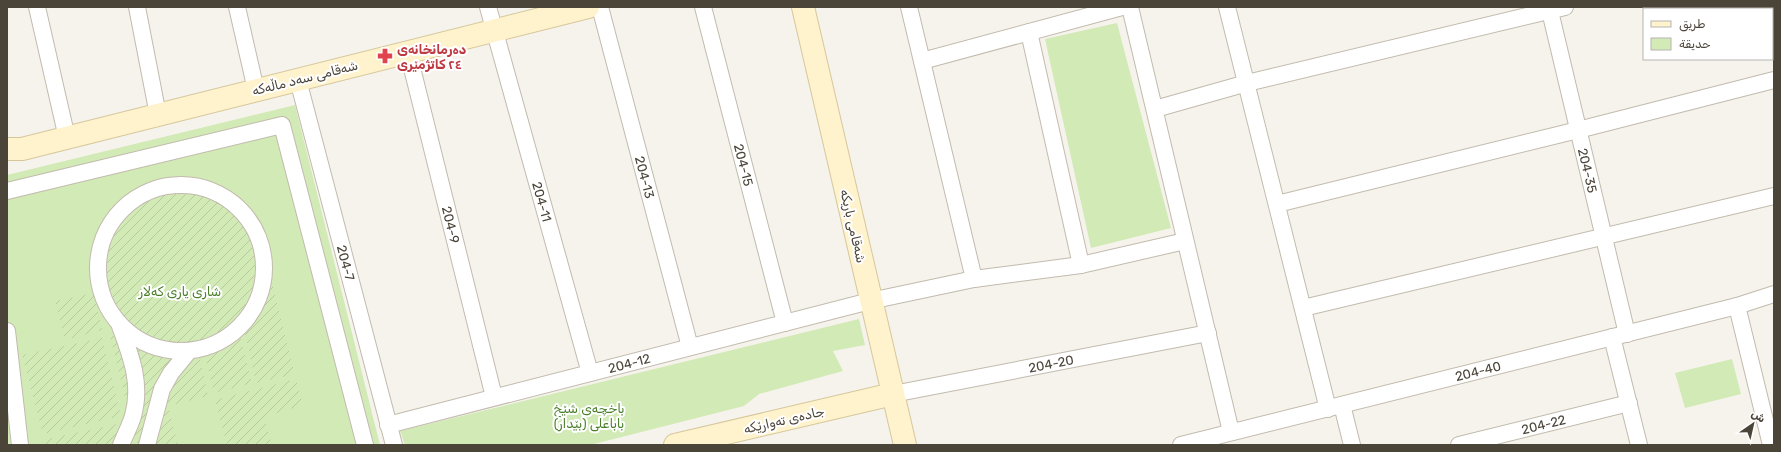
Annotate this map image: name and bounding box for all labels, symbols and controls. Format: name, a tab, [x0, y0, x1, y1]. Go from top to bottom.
legend	[1643, 8, 1773, 60]
text: طريق	[1679, 17, 1705, 32]
text: حديقة	[1679, 37, 1711, 51]
place label: دەرمانخانەی ٢٤ کاتژمێری	[397, 42, 466, 72]
pharmacy icon: دەرمانخانەی ٢٤ کاتژمێری	[376, 47, 394, 65]
street label: شەقامی سەد ماڵەکە	[251, 58, 360, 99]
street label: 204-15	[731, 142, 757, 188]
street label: 204-35	[1575, 147, 1601, 195]
street label: 204-13	[632, 154, 658, 200]
street label: 204-11	[530, 180, 555, 223]
street label: شەقامی باریکە	[836, 188, 869, 265]
street label: 204-9	[439, 205, 463, 245]
street label: 204-7	[334, 243, 358, 283]
park label: شاری یاری کەلار	[138, 284, 221, 300]
street label: 204-12	[606, 350, 652, 376]
street label: 204-20	[1027, 352, 1075, 375]
street label: 204-40	[1453, 358, 1502, 384]
park label: باخچەی شێخ باباعلی (بێدار)	[553, 401, 625, 432]
street label: جادەی تەوارێکە	[742, 403, 826, 438]
north arrow	[1733, 404, 1773, 444]
text: ش	[1749, 407, 1768, 425]
street label: 204-22	[1520, 411, 1567, 437]

